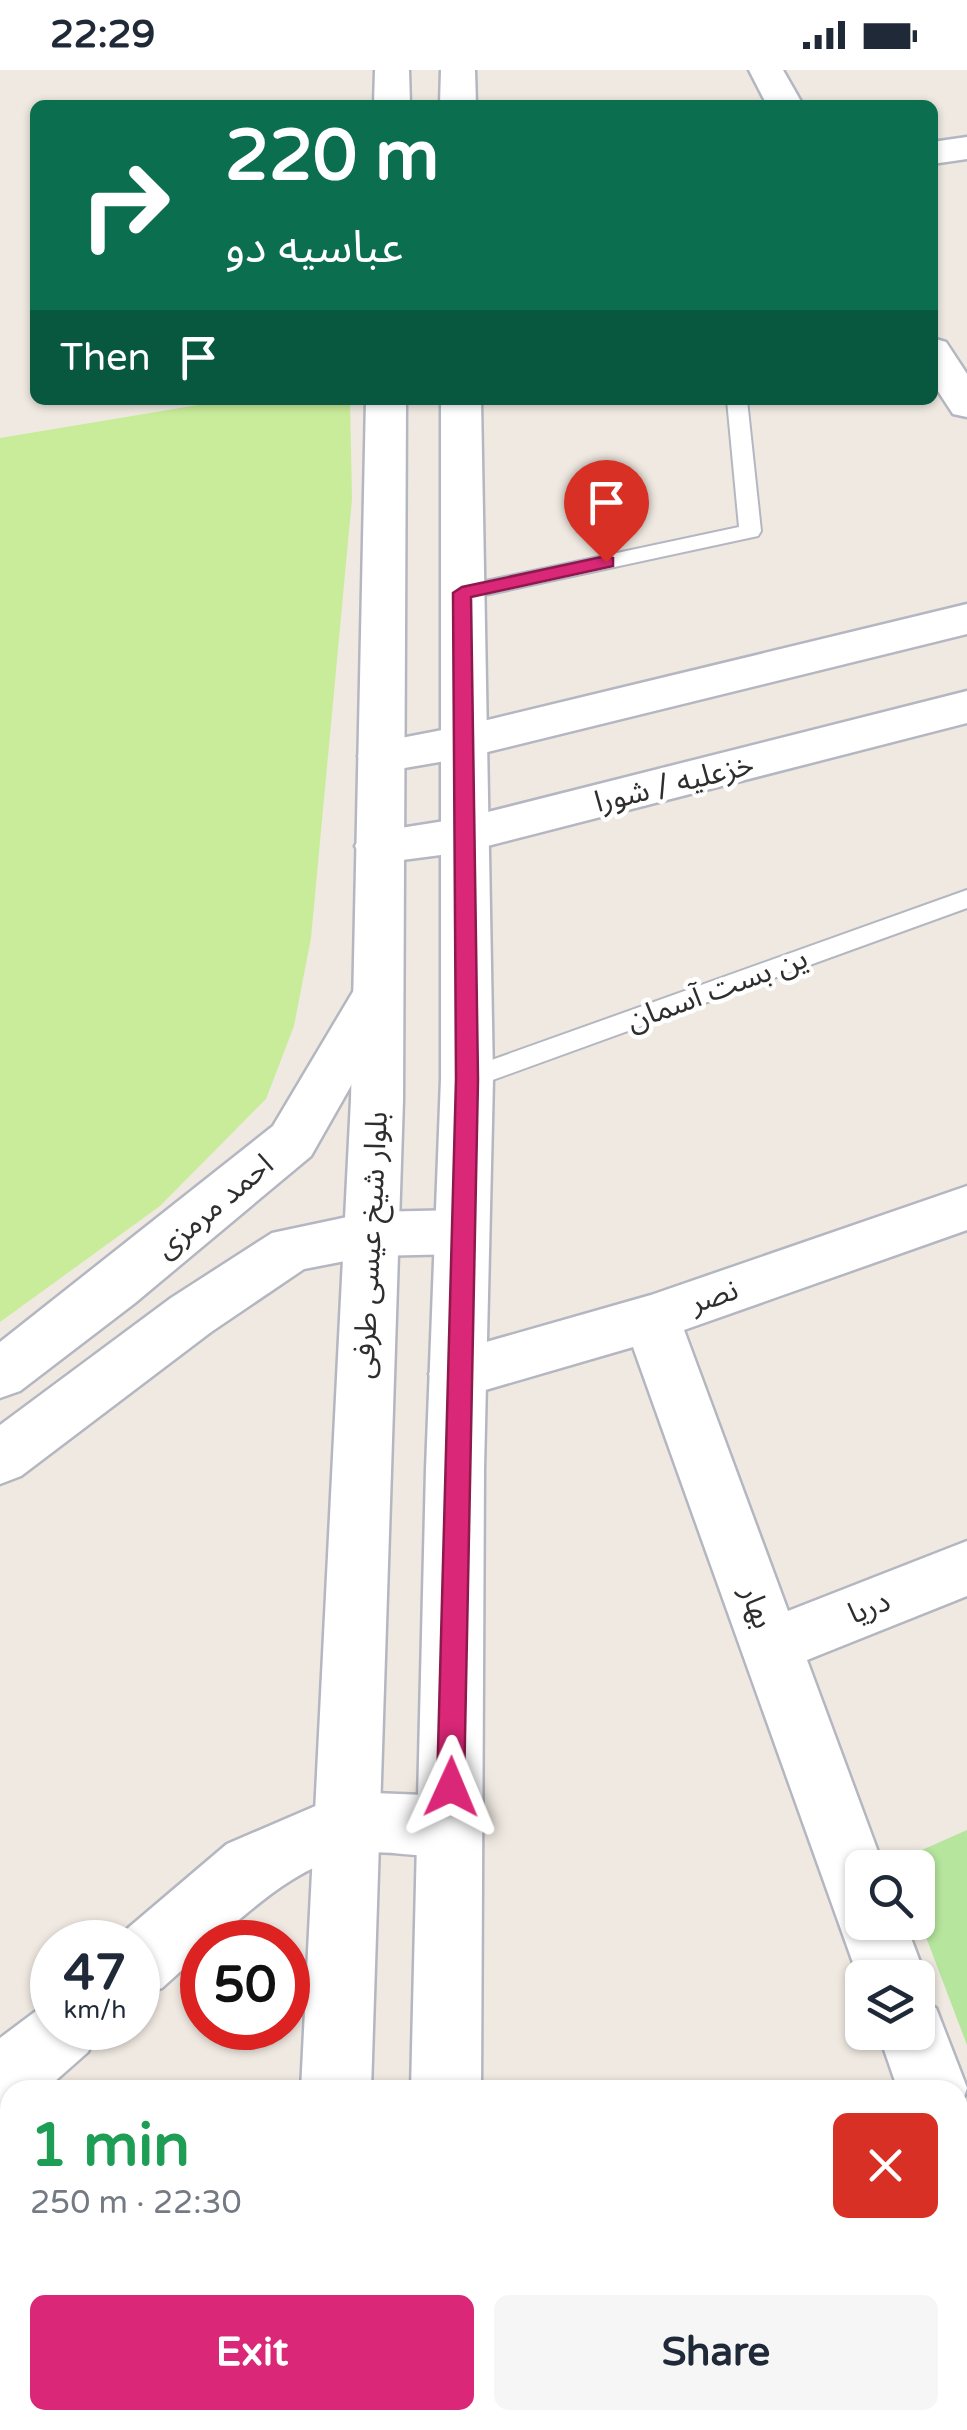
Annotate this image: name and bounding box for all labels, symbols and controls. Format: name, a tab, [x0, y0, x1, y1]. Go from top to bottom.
text: 22:29	[50, 12, 155, 58]
text: 220 m	[225, 115, 439, 199]
icon: right	[60, 140, 190, 270]
text: عباسیه دو	[225, 221, 403, 275]
icon: arrive	[171, 330, 226, 385]
text: Then	[60, 335, 151, 381]
pin	[564, 460, 649, 563]
icon: arrive	[579, 475, 634, 530]
street label: خزعلیه / شورا	[591, 746, 758, 821]
street label: ین بست آسمان	[622, 940, 813, 1039]
street label: بلوار شیخ عیسی طرفی	[345, 1110, 399, 1380]
street label: احمد مرمزی	[148, 1146, 281, 1266]
street label: نصر	[684, 1271, 743, 1322]
street label: بهار	[731, 1580, 781, 1634]
street label: دریا	[843, 1582, 896, 1633]
position arrow	[399, 1735, 503, 1839]
map controls	[845, 1850, 935, 2050]
button: search	[845, 1850, 935, 1940]
speed limit sign: 50	[180, 1920, 310, 2050]
text: 47	[64, 1943, 126, 2003]
button: layers	[845, 1960, 935, 2050]
text: km/h	[64, 1995, 126, 2025]
text: 1 min	[30, 2110, 190, 2182]
button: close	[833, 2113, 938, 2218]
text: 250 m · 22:30	[30, 2184, 242, 2222]
button: Exit	[30, 2295, 474, 2410]
button: Share	[494, 2295, 938, 2410]

